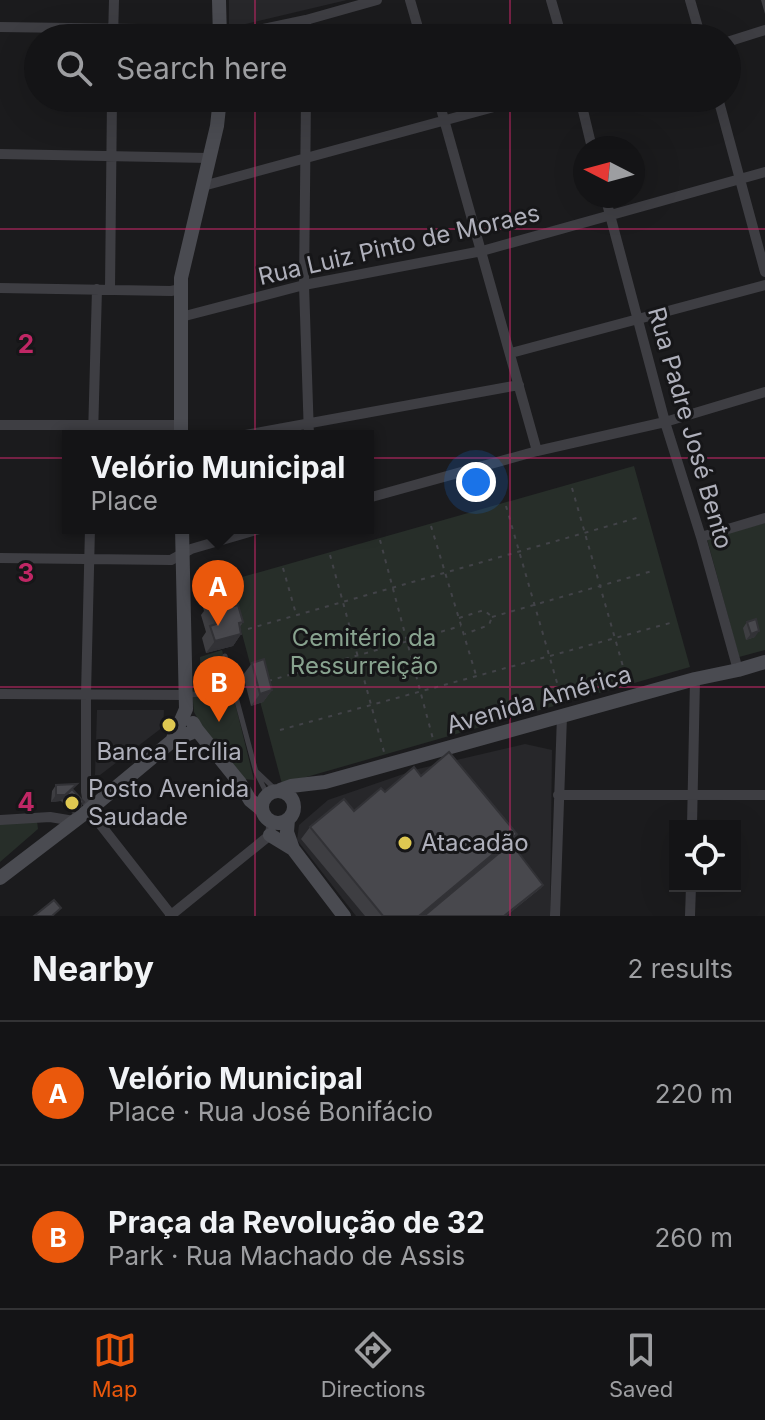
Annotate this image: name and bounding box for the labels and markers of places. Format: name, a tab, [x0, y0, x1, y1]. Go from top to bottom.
pin: A	[192, 560, 244, 626]
pin: B	[193, 656, 245, 722]
marker: Banca Ercília	[160, 716, 178, 734]
place label: Banca Ercília	[96, 737, 242, 766]
place label: Posto Avenida Saudade	[88, 774, 249, 831]
marker: Posto Avenida Saudade	[63, 794, 81, 812]
place label: Atacadão	[421, 828, 529, 857]
marker: Atacadão	[396, 834, 414, 852]

